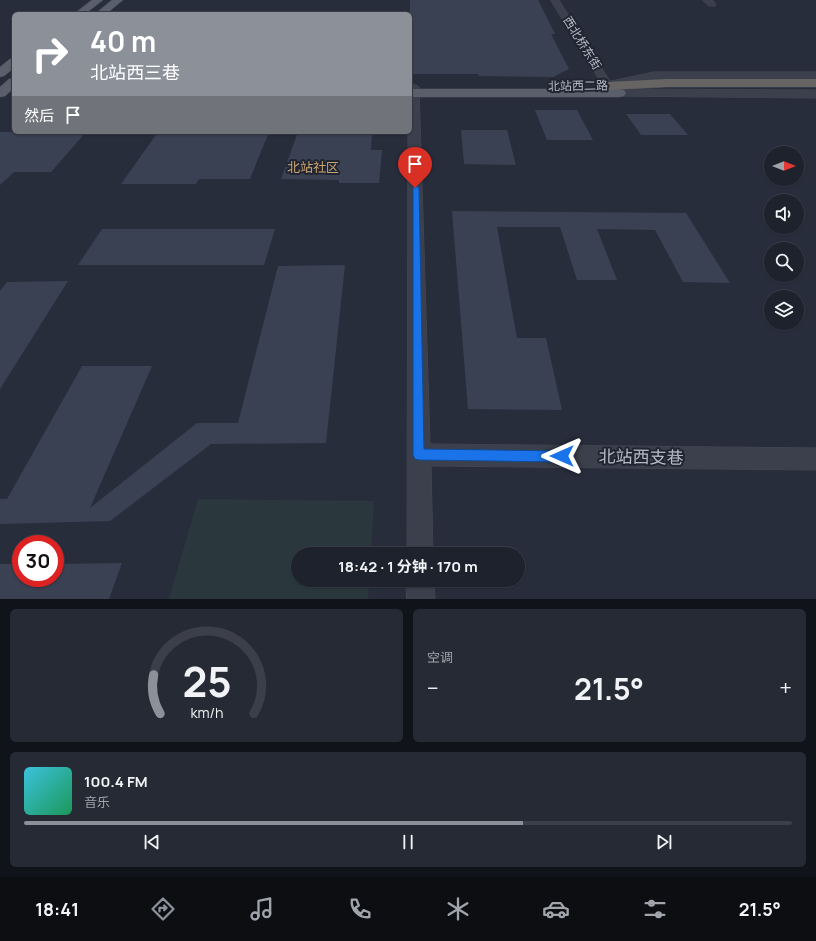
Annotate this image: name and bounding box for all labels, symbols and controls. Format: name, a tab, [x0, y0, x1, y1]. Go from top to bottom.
street label: 西北桥东街	[559, 13, 606, 73]
text: 40 m	[90, 22, 156, 60]
icon: right	[24, 28, 76, 80]
text: 北站西三巷	[90, 60, 180, 84]
street label: 北站西二路	[548, 76, 608, 95]
icon: arrive	[62, 104, 84, 126]
text: 然后	[24, 105, 54, 126]
north arrow	[764, 146, 804, 186]
map controls	[764, 146, 804, 330]
pin	[398, 147, 432, 188]
icon: arrive	[404, 153, 426, 175]
district label: 北站社区	[287, 158, 339, 176]
button: sound	[764, 194, 804, 234]
button: search	[764, 242, 804, 282]
button: layers	[764, 290, 804, 330]
position arrow	[541, 435, 583, 477]
street label: 北站西支巷	[598, 444, 684, 469]
speed limit sign: 30	[12, 535, 64, 587]
text: 18:42 · 1 分钟 · 170 m	[338, 556, 478, 577]
text: 空调	[427, 648, 453, 666]
text: 25	[182, 652, 231, 708]
text: 21.5°	[574, 668, 644, 709]
text: −	[427, 673, 439, 703]
text: +	[779, 673, 792, 703]
text: km/h	[190, 702, 223, 721]
text: 100.4 FM	[84, 771, 148, 792]
text: 音乐	[84, 793, 110, 811]
icon: previous	[141, 831, 163, 853]
icon: pause	[397, 831, 419, 853]
icon: next	[653, 831, 675, 853]
icon: directions	[149, 895, 177, 923]
icon: music	[248, 895, 276, 923]
icon: phone	[346, 895, 374, 923]
icon: climate	[444, 895, 472, 923]
icon: car	[542, 895, 570, 923]
icon: filters	[641, 895, 669, 923]
text: 18:41	[35, 897, 79, 921]
text: 21.5°	[739, 897, 781, 921]

